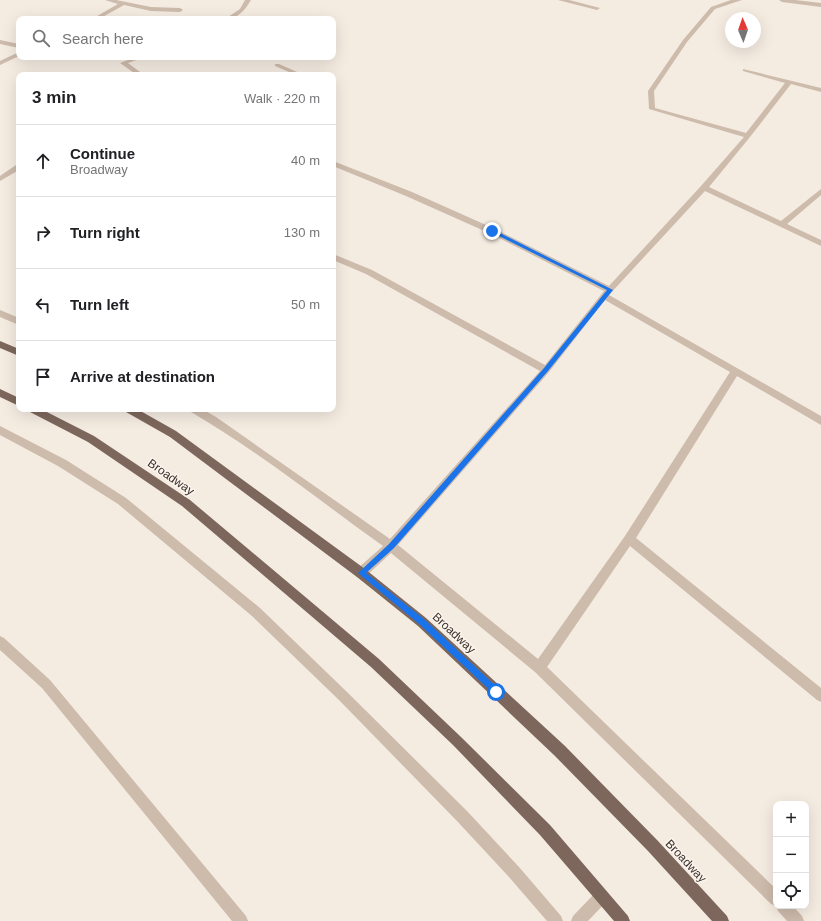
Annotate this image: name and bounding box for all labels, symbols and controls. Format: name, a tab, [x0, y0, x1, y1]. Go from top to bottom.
north arrow	[725, 12, 761, 48]
search box	[16, 16, 336, 60]
icon: search	[30, 27, 52, 49]
text: Search here	[62, 30, 144, 47]
text: 3 min	[32, 88, 76, 107]
text: Walk · 220 m	[244, 91, 320, 106]
text: Continue	[70, 145, 135, 162]
icon: ahead	[32, 150, 54, 172]
text: 40 m	[291, 153, 320, 168]
text: Broadway	[70, 162, 128, 177]
icon: right	[32, 222, 54, 244]
route end	[483, 222, 501, 240]
text: Turn right	[70, 224, 140, 241]
text: 130 m	[284, 225, 320, 240]
icon: left	[32, 294, 54, 316]
text: Turn left	[70, 296, 129, 313]
text: 50 m	[291, 297, 320, 312]
icon: arrive	[32, 366, 54, 388]
text: Arrive at destination	[70, 368, 215, 385]
street label: Broadway	[145, 456, 197, 498]
street label: Broadway	[430, 610, 478, 656]
route start	[487, 683, 505, 701]
map controls	[773, 801, 809, 909]
button: +	[773, 801, 809, 837]
street label: Broadway	[663, 837, 709, 885]
button: −	[773, 837, 809, 873]
button: locate	[773, 873, 809, 909]

